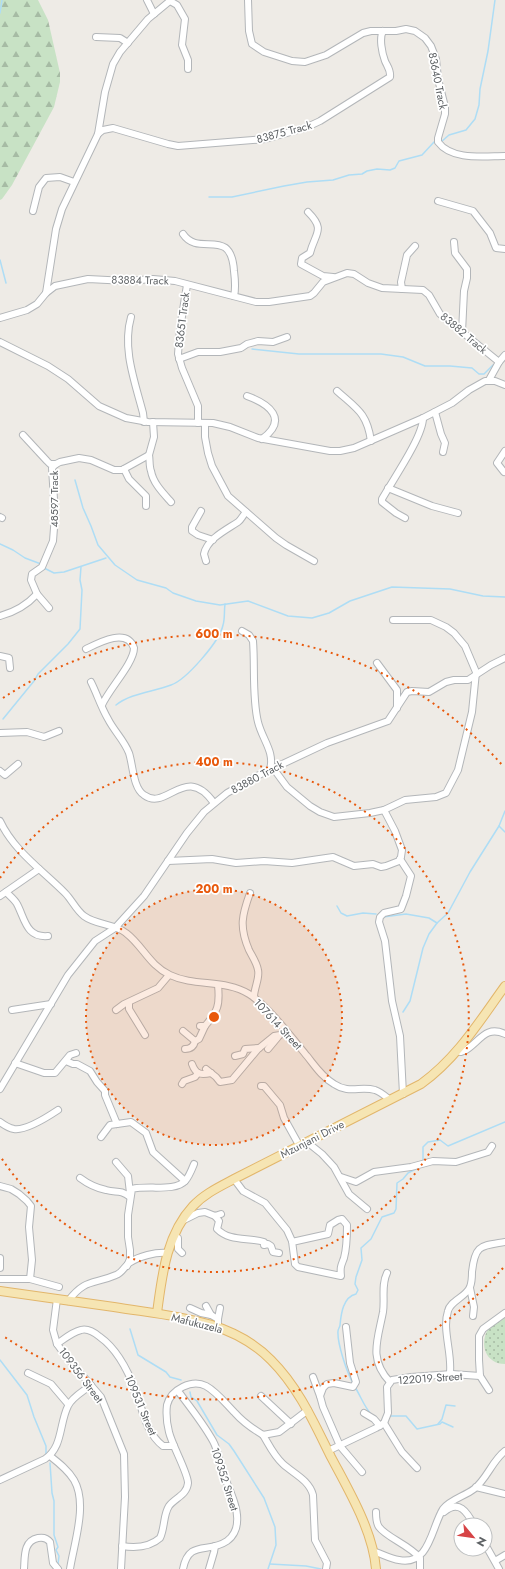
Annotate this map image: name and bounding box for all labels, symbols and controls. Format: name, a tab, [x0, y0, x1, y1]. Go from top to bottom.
street label: 83640 Track	[425, 51, 451, 111]
street label: 83875 Track	[255, 117, 314, 147]
street label: 83884 Track	[111, 272, 169, 289]
street label: 83651 Track	[171, 291, 193, 349]
street label: 83882 Track	[437, 309, 491, 358]
street label: 48597 Track	[46, 470, 62, 528]
text: 600 m	[195, 625, 233, 643]
text: 400 m	[195, 753, 233, 771]
street label: 83880 Track	[228, 756, 286, 798]
text: 200 m	[195, 880, 233, 898]
street label: 107614 Street	[250, 995, 306, 1053]
centre of rings	[207, 1010, 221, 1024]
street label: Mzunjani Drive	[277, 1116, 347, 1162]
street label: Mafukuzela	[170, 1309, 224, 1337]
street label: 109356 Street	[55, 1344, 107, 1406]
street label: 122019 Street	[397, 1368, 463, 1388]
street label: 109531 Street	[121, 1372, 161, 1438]
street label: 109352 Street	[207, 1445, 243, 1513]
north arrow	[453, 1517, 493, 1557]
text: N	[473, 1534, 491, 1550]

